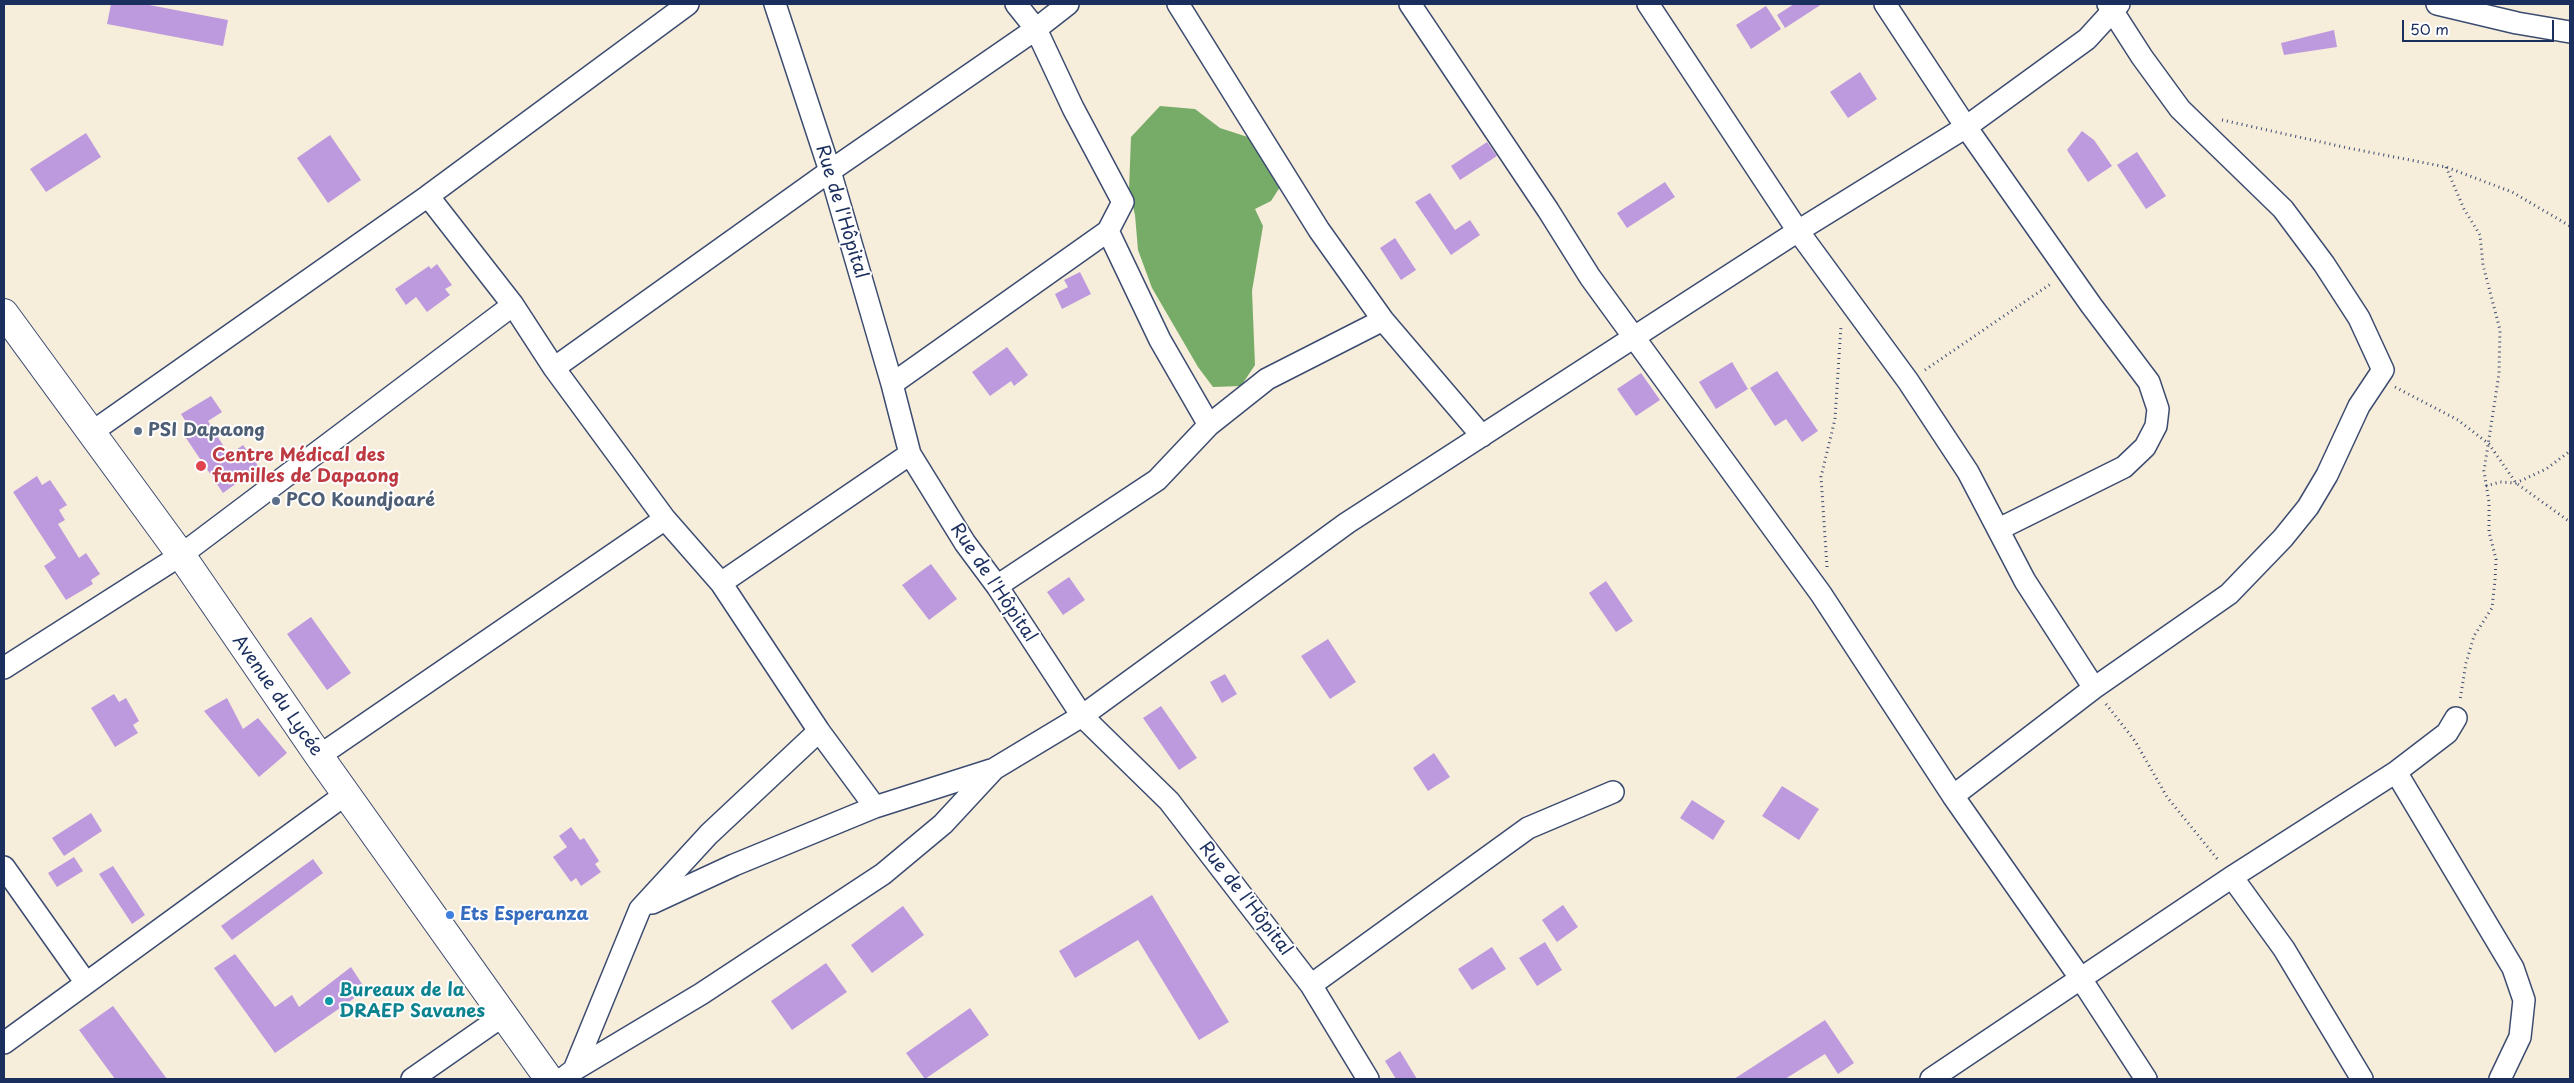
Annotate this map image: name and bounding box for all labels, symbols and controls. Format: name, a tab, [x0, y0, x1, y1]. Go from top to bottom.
scale bar	[2404, 10, 2556, 42]
text: 50 m	[2410, 17, 2449, 40]
street label: Rue de l'Hôpital	[810, 143, 872, 281]
place label: PSI Dapaong	[148, 420, 265, 442]
marker: PSI Dapaong	[132, 425, 144, 437]
place label: Centre Médical des familles de Dapaong	[212, 445, 399, 488]
marker: Centre Médical des familles de Dapaong	[194, 459, 208, 473]
place label: PCO Koundjoaré	[286, 490, 435, 512]
marker: PCO Koundjoaré	[270, 495, 282, 507]
street label: Rue de l'Hôpital	[945, 519, 1041, 647]
street label: Avenue du Lycée	[227, 631, 327, 761]
street label: Rue de l'Hôpital	[1194, 838, 1296, 960]
place label: Ets Esperanza	[460, 904, 589, 926]
marker: Ets Esperanza	[444, 909, 456, 921]
place label: Bureaux de la DRAEP Savanes	[339, 980, 485, 1022]
marker: Bureaux de la DRAEP Savanes	[323, 995, 335, 1007]

